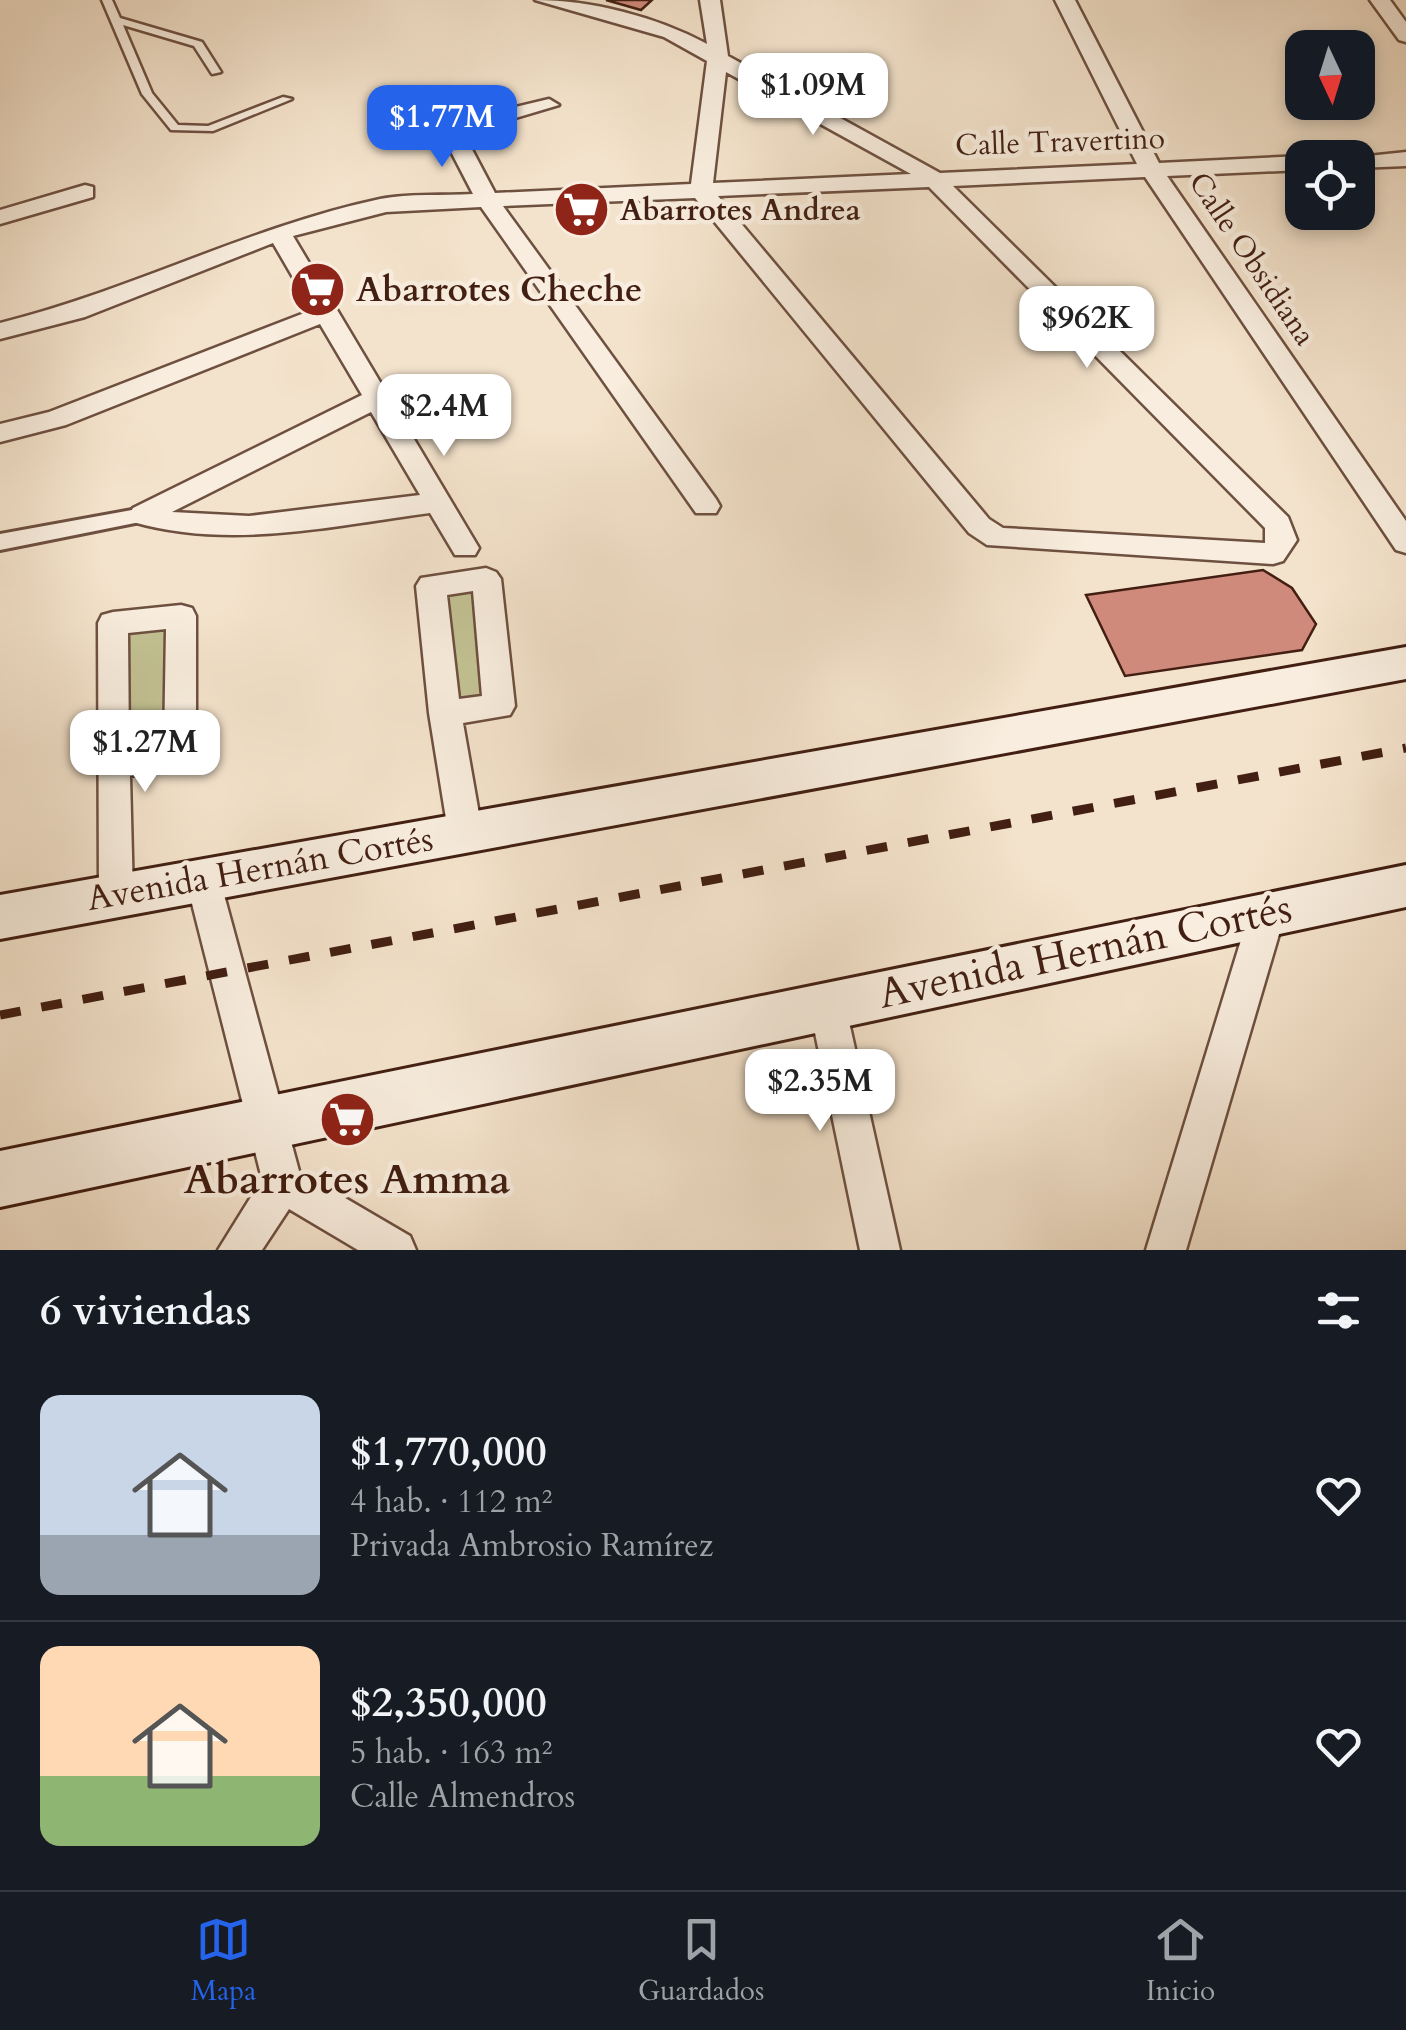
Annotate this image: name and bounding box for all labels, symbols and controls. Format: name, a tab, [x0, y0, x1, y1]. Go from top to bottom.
north arrow	[1285, 30, 1375, 120]
map controls	[1285, 30, 1375, 230]
pin: $1.09M	[732, 53, 894, 138]
text: $1.09M	[760, 63, 866, 107]
pin: $1.77M	[361, 85, 523, 170]
text: $1.77M	[389, 95, 495, 139]
street label: Calle Travertino	[955, 118, 1165, 166]
button: locate	[1285, 140, 1375, 230]
street label: Calle Obsidiana	[1179, 164, 1325, 354]
supermarket icon: Abarrotes Andrea	[551, 180, 611, 240]
place label: Abarrotes Andrea	[620, 190, 861, 231]
supermarket icon: Abarrotes Cheche	[287, 260, 347, 320]
place label: Abarrotes Cheche	[356, 266, 642, 314]
pin: $962K	[1017, 286, 1157, 371]
text: $962K	[1041, 296, 1133, 340]
pin: $2.4M	[374, 374, 514, 459]
text: $2.4M	[399, 384, 489, 428]
pin: $1.27M	[64, 710, 226, 795]
text: $1.27M	[92, 720, 198, 764]
street label: Avenida Hernán Cortés	[83, 815, 437, 923]
street label: Avenida Hernán Cortés	[873, 879, 1297, 1023]
pin: $2.35M	[739, 1049, 901, 1134]
text: $2.35M	[767, 1059, 873, 1103]
supermarket icon: Abarrotes Amma	[317, 1089, 377, 1149]
place label: Abarrotes Amma	[184, 1151, 510, 1208]
text: 6 viviendas	[40, 1282, 251, 1339]
icon: filters	[1311, 1283, 1366, 1338]
text: $1,770,000	[350, 1423, 547, 1480]
icon: home	[120, 1435, 240, 1555]
icon: heart	[1311, 1468, 1366, 1523]
text: 4 hab. · 112 m²	[350, 1480, 553, 1524]
text: Privada Ambrosio Ramírez	[350, 1524, 713, 1568]
text: $2,350,000	[350, 1674, 547, 1731]
icon: home	[120, 1686, 240, 1806]
icon: heart	[1311, 1719, 1366, 1774]
text: 5 hab. · 163 m²	[350, 1731, 553, 1775]
text: Calle Almendros	[350, 1775, 575, 1819]
tab: Mapa	[191, 1912, 256, 2010]
tab: Guardados	[638, 1912, 764, 2010]
tab: Inicio	[1146, 1912, 1215, 2010]

